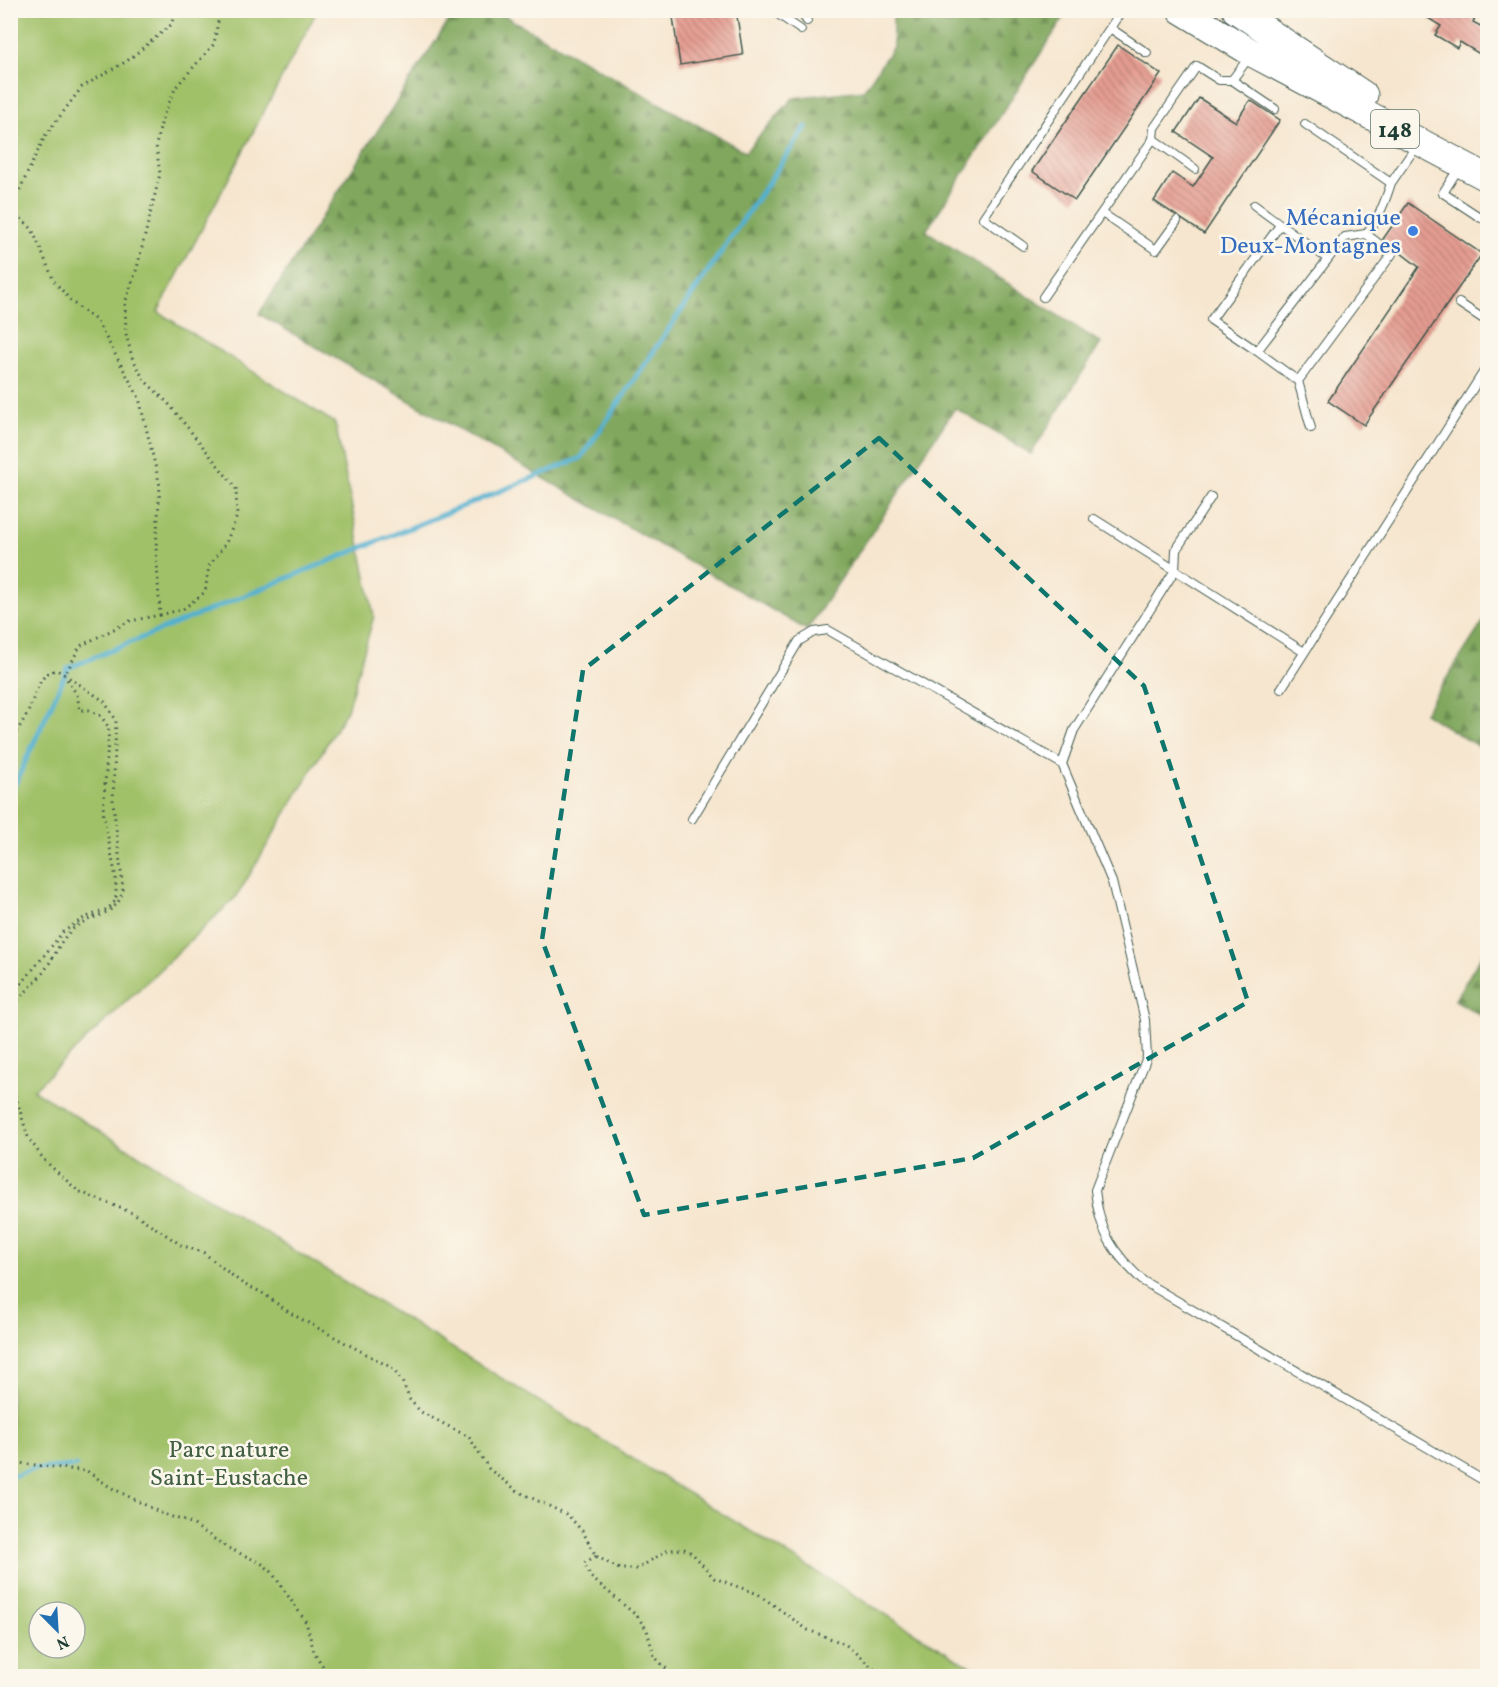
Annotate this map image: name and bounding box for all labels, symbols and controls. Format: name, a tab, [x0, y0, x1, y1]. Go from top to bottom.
road number: 148	[1371, 110, 1419, 148]
place label: Mécanique Deux-Montagnes	[1220, 202, 1401, 264]
marker: Mécanique Deux-Montagnes	[1406, 224, 1420, 238]
park label: Parc nature Saint-Eustache	[150, 1434, 308, 1496]
north arrow	[27, 1600, 87, 1660]
text: N	[52, 1629, 72, 1654]

